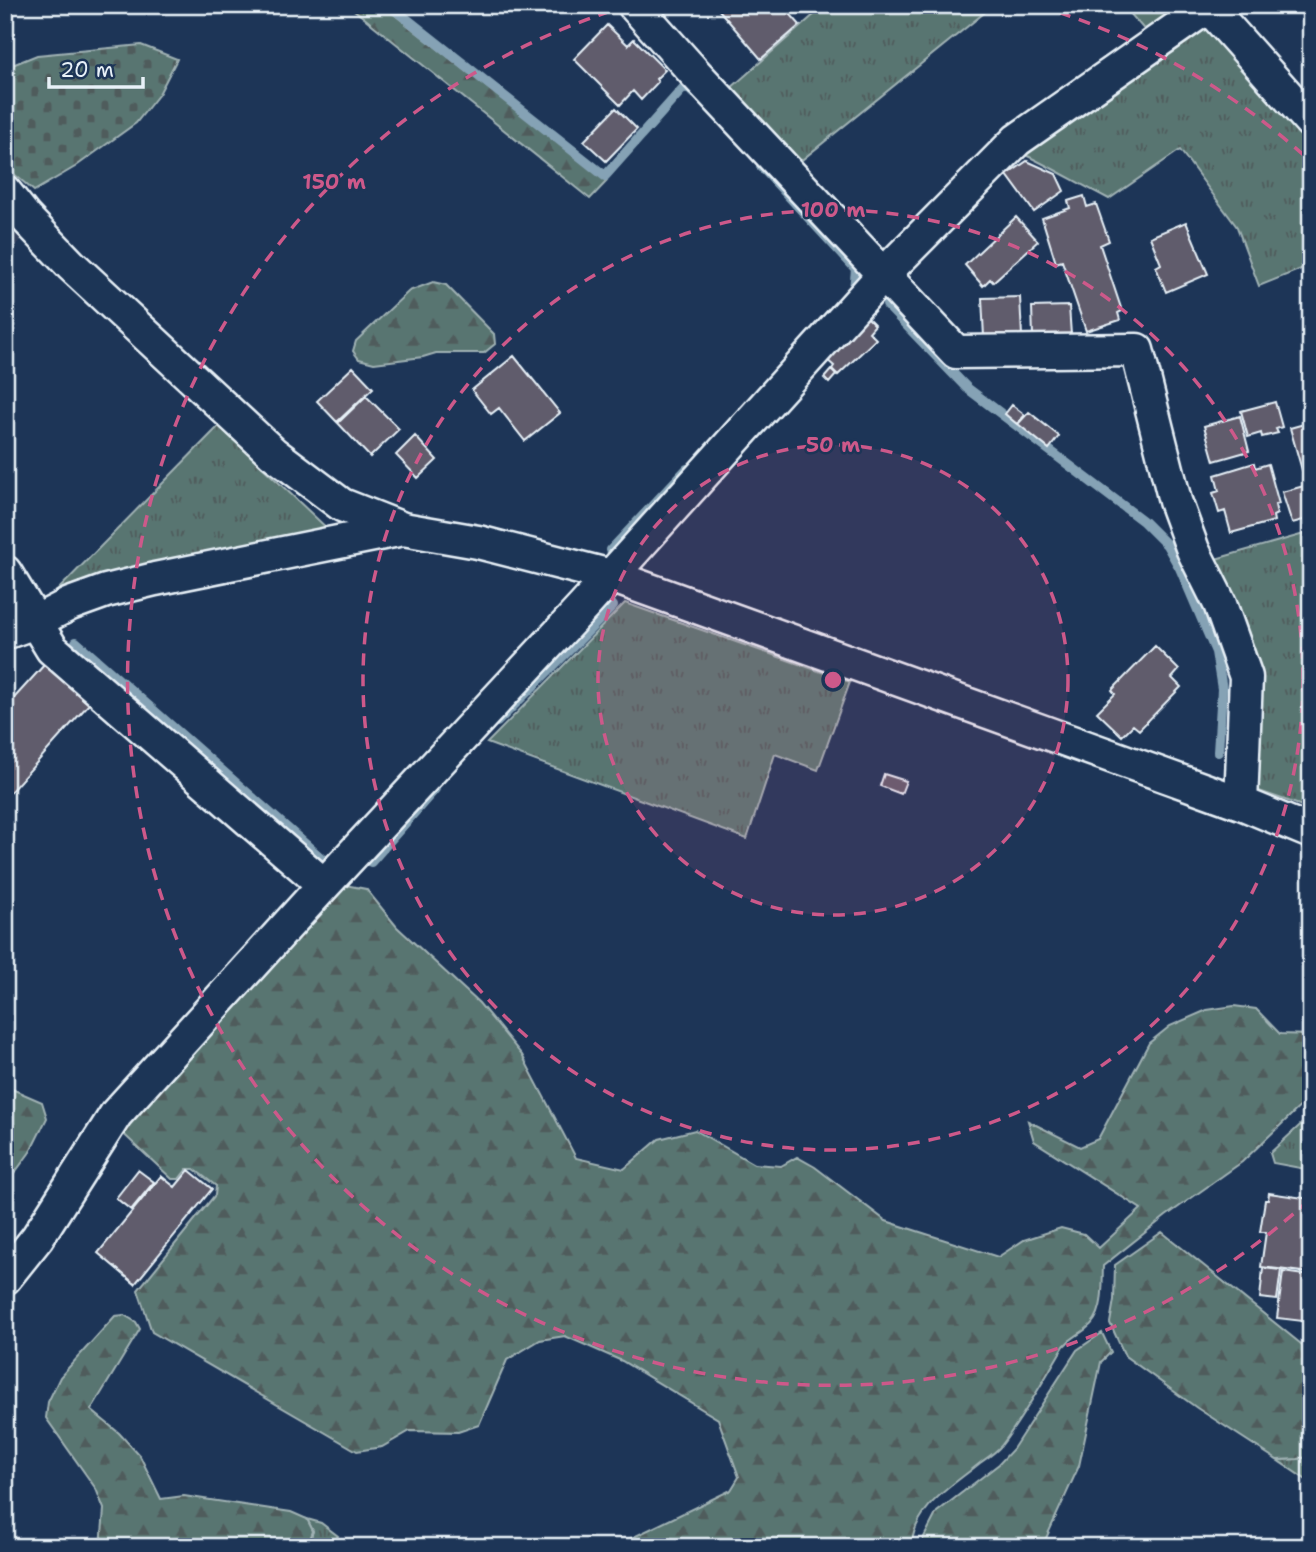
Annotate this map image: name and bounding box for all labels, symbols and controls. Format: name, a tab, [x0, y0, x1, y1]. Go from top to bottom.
scale bar	[49, 46, 144, 90]
text: 20 m	[60, 56, 114, 84]
text: 150 m	[302, 168, 366, 196]
text: 100 m	[801, 196, 865, 224]
text: 50 m	[806, 431, 860, 459]
centre of rings	[821, 668, 845, 692]

